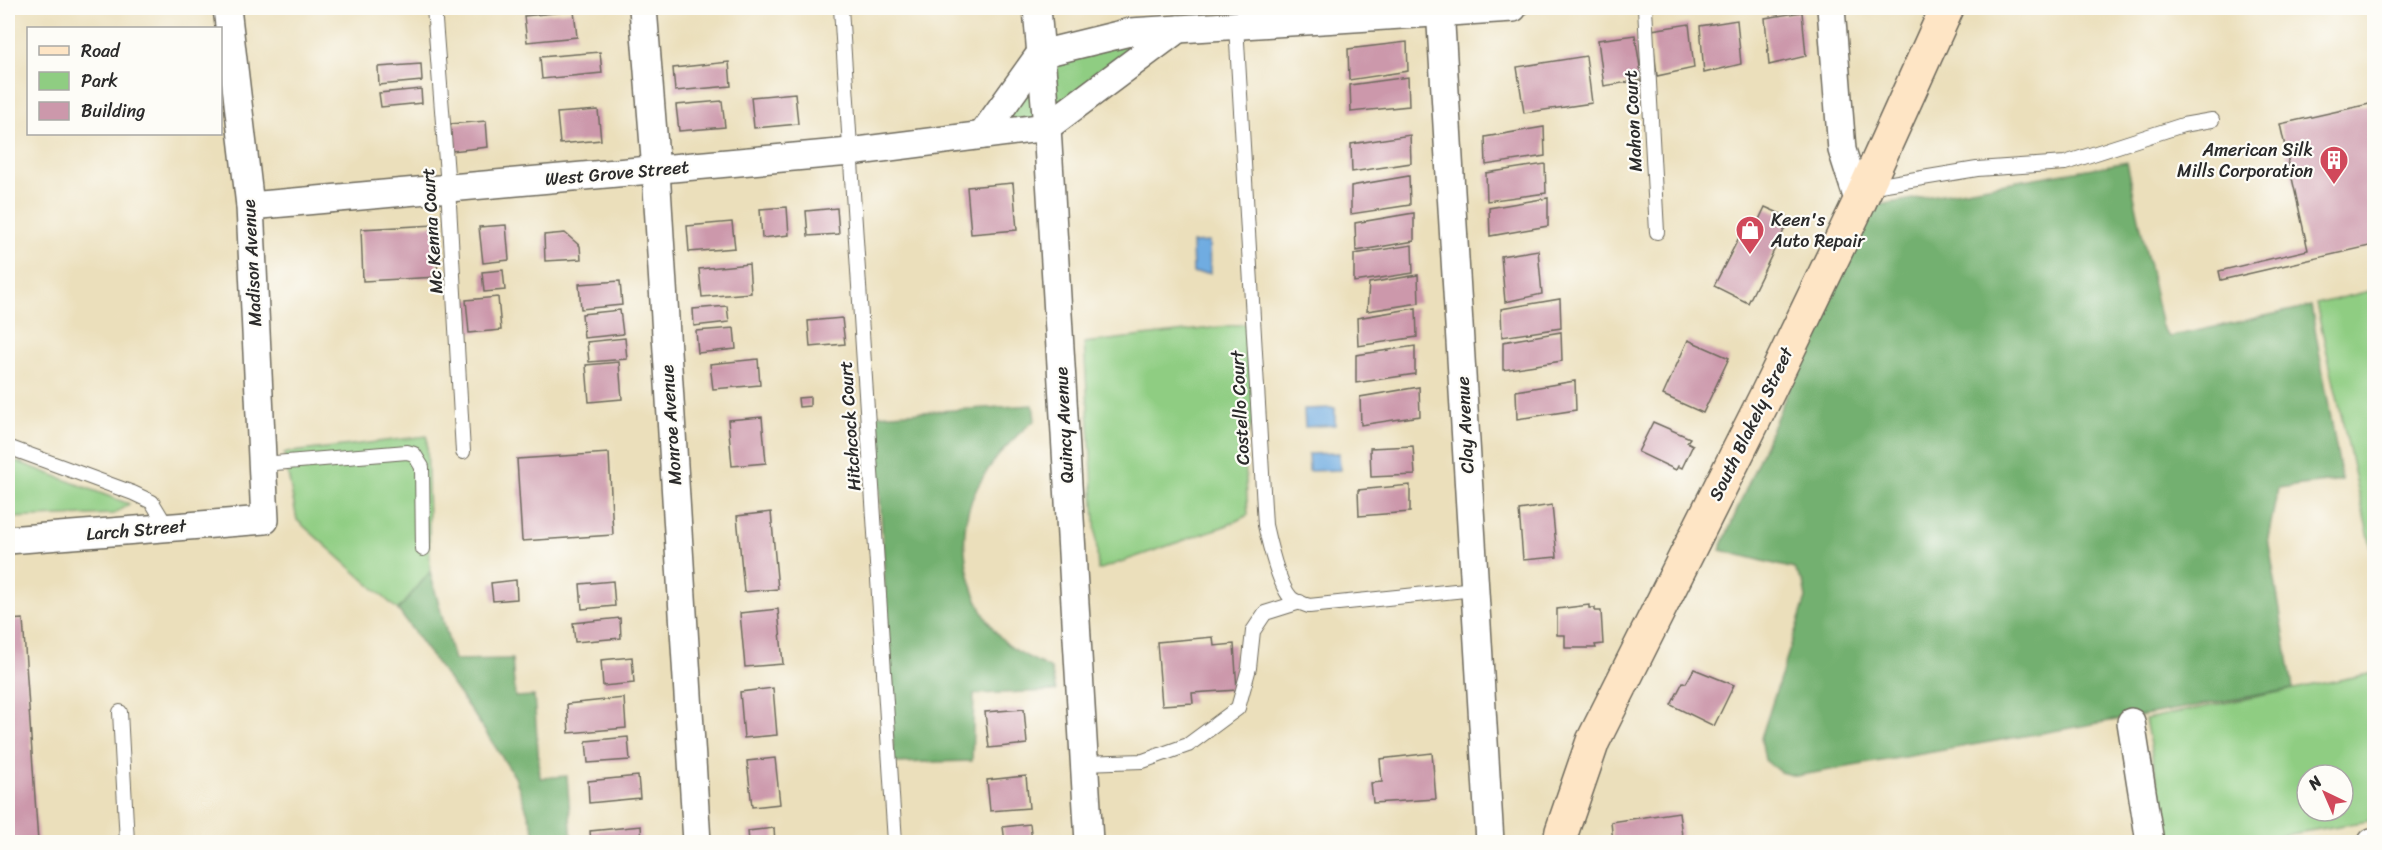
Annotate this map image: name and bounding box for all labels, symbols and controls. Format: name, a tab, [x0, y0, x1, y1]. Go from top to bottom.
legend	[27, 27, 222, 135]
text: Road	[81, 35, 121, 67]
text: Park	[81, 65, 118, 97]
street label: Mahon Court	[1614, 69, 1652, 173]
text: Building	[81, 95, 145, 127]
place label: American Silk Mills Corporation	[2177, 134, 2313, 187]
building icon: American Silk Mills Corporation	[2318, 144, 2350, 186]
street label: West Grove Street	[544, 151, 691, 195]
street label: Mc Kenna Court	[412, 167, 452, 295]
street label: Madison Avenue	[233, 198, 271, 327]
place label: Keen's Auto Repair	[1770, 204, 1866, 257]
shop icon: Keen's Auto Repair	[1734, 214, 1766, 256]
street label: South Blakely Street	[1700, 341, 1803, 506]
street label: Costello Court	[1221, 349, 1259, 466]
street label: Hitchcock Court	[829, 360, 871, 492]
street label: Monroe Avenue	[651, 363, 691, 486]
street label: Quincy Avenue	[1045, 366, 1083, 484]
street label: Clay Avenue	[1446, 376, 1484, 474]
street label: Larch Street	[85, 510, 188, 550]
north arrow	[2295, 763, 2355, 823]
text: N	[2300, 768, 2330, 798]

